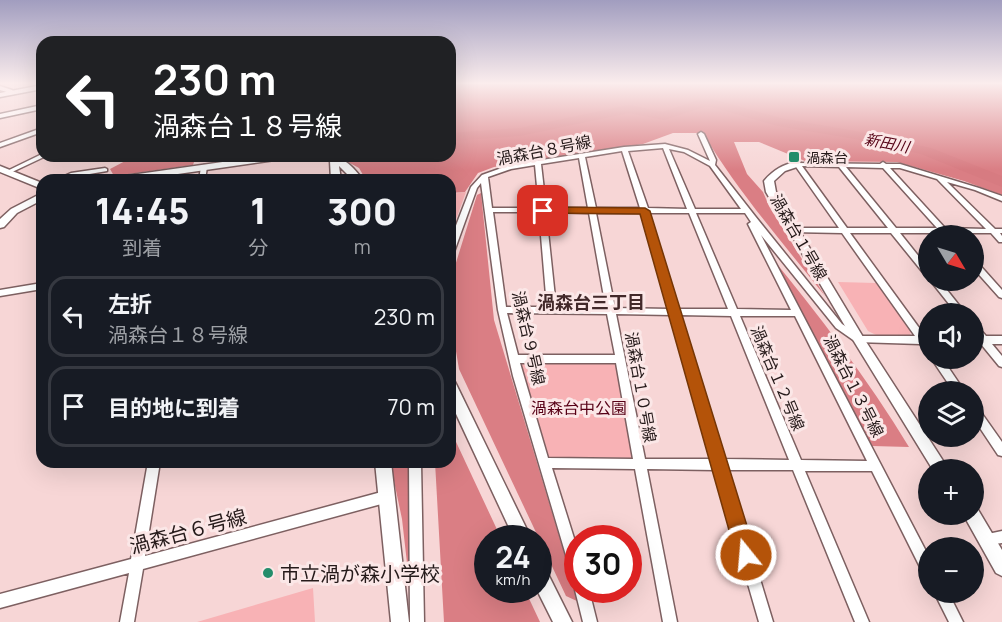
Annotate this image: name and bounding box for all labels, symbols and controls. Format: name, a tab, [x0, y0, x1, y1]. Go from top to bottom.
text: 230 m	[153, 50, 276, 108]
icon: left	[54, 60, 132, 138]
text: 渦森台１８号線	[153, 107, 342, 144]
water label: 新田川	[863, 128, 913, 158]
street label: 渦森台８号線	[495, 130, 593, 170]
place label: 渦森台	[806, 148, 848, 167]
marker: 渦森台	[787, 150, 801, 164]
pin	[517, 185, 568, 236]
text: 14:45	[95, 186, 190, 235]
text: 1	[250, 186, 267, 235]
text: 300	[327, 187, 397, 236]
street label: 渦森台１号線	[765, 190, 833, 284]
icon: arrive	[526, 194, 559, 227]
north arrow	[918, 225, 984, 291]
map controls	[918, 225, 984, 603]
text: m	[354, 233, 371, 260]
text: 到着	[122, 234, 162, 261]
text: 分	[248, 234, 268, 261]
text: 左折	[108, 289, 152, 319]
street label: 渦森台９号線	[507, 289, 551, 387]
district label: 渦森台三丁目	[537, 290, 645, 314]
icon: left	[57, 300, 90, 333]
text: 230 m	[374, 302, 435, 332]
button: sound	[918, 303, 984, 369]
text: 渦森台１８号線	[108, 321, 248, 348]
street label: 渦森台１２号線	[746, 322, 810, 434]
street label: 渦森台１０号線	[620, 330, 662, 444]
street label: 渦森台１３号線	[819, 331, 889, 441]
button: layers	[918, 381, 984, 447]
icon: arrive	[57, 390, 90, 423]
text: 70 m	[387, 392, 435, 422]
text: 目的地に到着	[108, 393, 240, 423]
park label: 渦森台中公園	[531, 397, 627, 419]
button: +	[918, 459, 984, 525]
street label: 渦森台６号線	[127, 502, 249, 560]
position arrow	[714, 523, 778, 587]
speed limit sign: 30	[564, 525, 642, 603]
text: 24	[495, 536, 531, 577]
button: −	[918, 537, 984, 603]
place label: 市立渦が森小学校	[280, 560, 440, 587]
marker: 市立渦が森小学校	[261, 566, 275, 580]
text: km/h	[496, 569, 530, 590]

